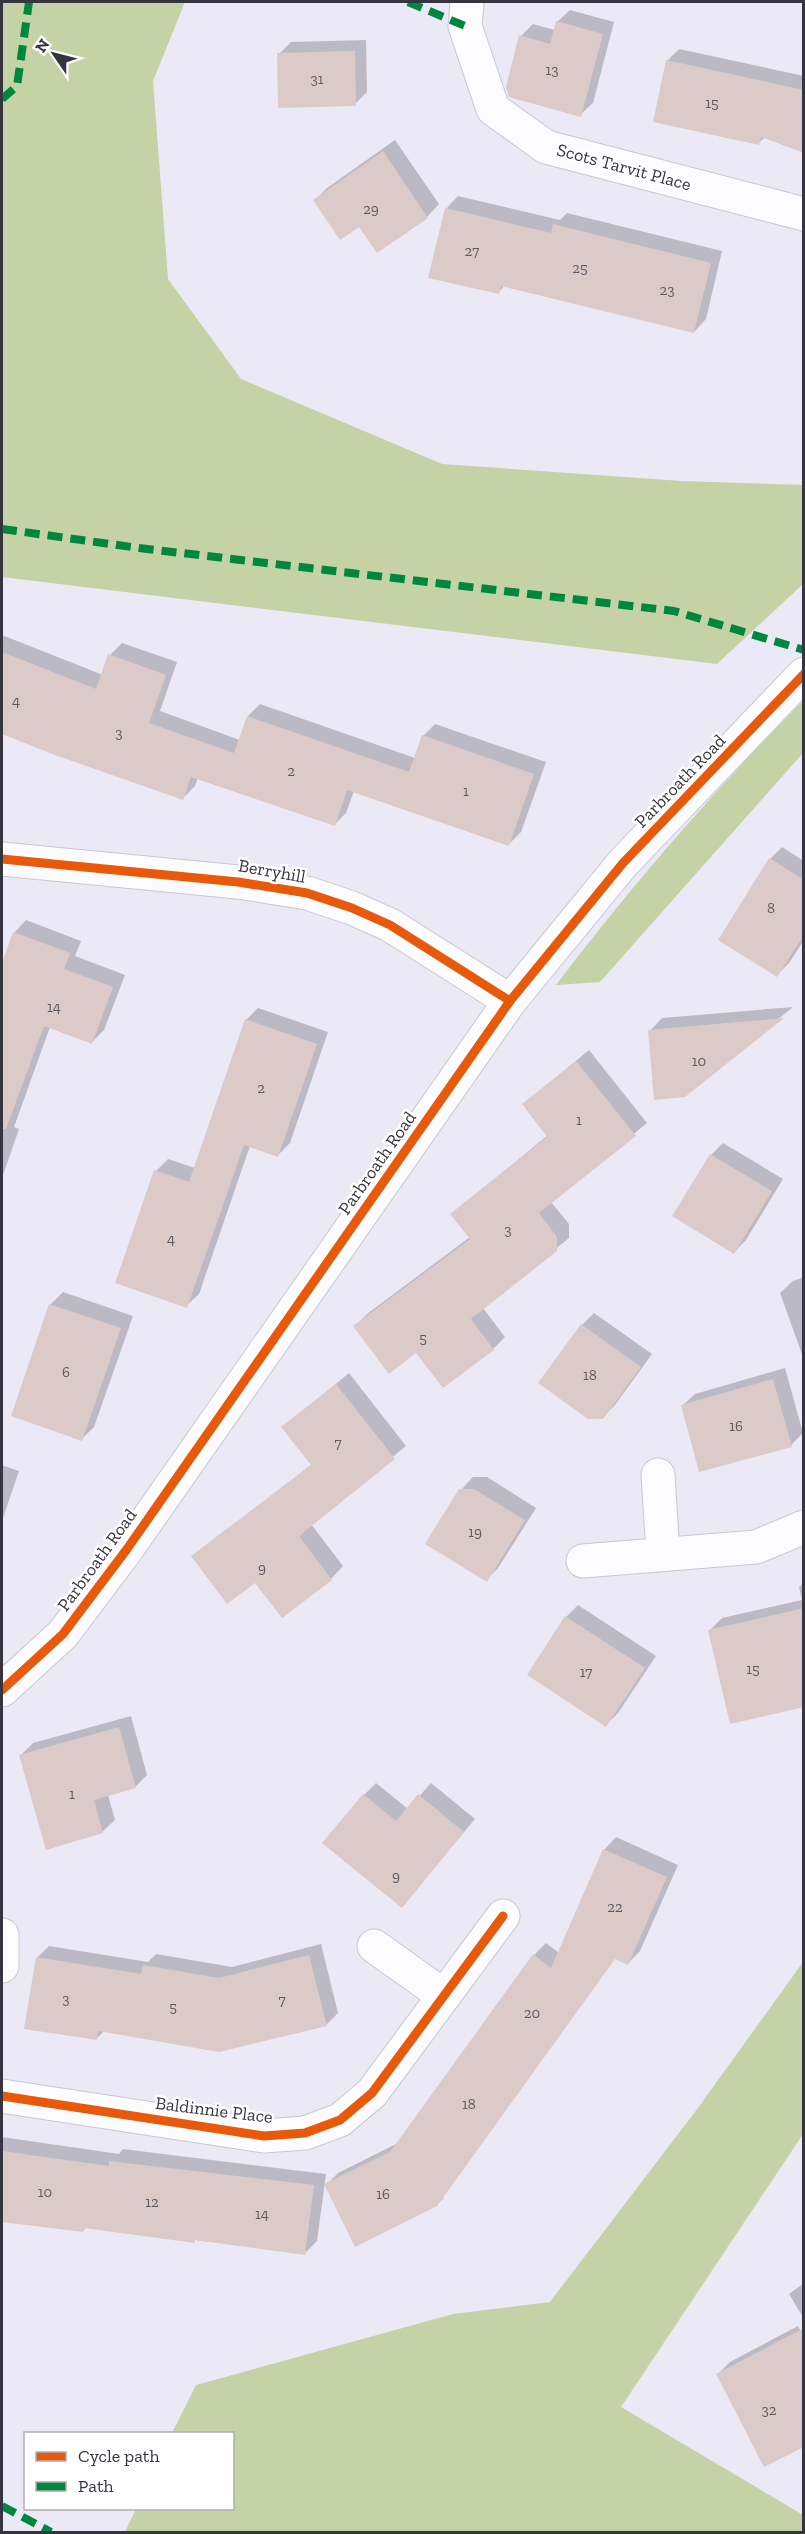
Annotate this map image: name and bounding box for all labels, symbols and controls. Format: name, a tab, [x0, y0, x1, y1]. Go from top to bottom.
north arrow	[24, 24, 84, 84]
text: N	[31, 35, 53, 56]
house number: 13	[545, 61, 559, 79]
house number: 31	[310, 70, 324, 88]
house number: 15	[705, 94, 719, 112]
street label: Scots Tarvit Place	[555, 139, 693, 195]
house number: 29	[363, 200, 379, 218]
house number: 27	[465, 242, 479, 260]
house number: 25	[572, 259, 588, 277]
house number: 23	[659, 281, 675, 299]
house number: 4	[12, 692, 20, 710]
house number: 3	[115, 724, 123, 742]
street label: Parbroath Road	[630, 730, 730, 832]
house number: 2	[287, 762, 295, 780]
house number: 1	[463, 782, 469, 800]
street label: Berryhill	[237, 854, 308, 888]
house number: 8	[767, 899, 775, 917]
house number: 14	[47, 998, 61, 1016]
house number: 10	[692, 1052, 706, 1070]
house number: 2	[257, 1079, 265, 1097]
street label: Parbroath Road	[333, 1107, 421, 1219]
house number: 1	[576, 1111, 582, 1129]
house number: 3	[504, 1221, 512, 1239]
house number: 4	[167, 1230, 175, 1248]
house number: 5	[419, 1329, 427, 1347]
house number: 6	[62, 1363, 70, 1381]
house number: 18	[583, 1366, 597, 1384]
house number: 16	[729, 1417, 743, 1435]
house number: 7	[334, 1434, 342, 1452]
street label: Parbroath Road	[53, 1505, 142, 1615]
house number: 19	[468, 1523, 482, 1541]
house number: 9	[258, 1559, 266, 1577]
house number: 15	[746, 1660, 760, 1678]
house number: 17	[580, 1663, 592, 1681]
house number: 1	[69, 1785, 75, 1803]
house number: 9	[392, 1867, 400, 1885]
house number: 22	[607, 1898, 623, 1916]
house number: 3	[62, 1990, 70, 2008]
house number: 7	[278, 1991, 286, 2009]
house number: 5	[169, 1998, 177, 2016]
house number: 20	[524, 2004, 540, 2022]
street label: Baldinnie Place	[154, 2092, 274, 2128]
house number: 18	[462, 2095, 476, 2113]
house number: 10	[38, 2183, 52, 2201]
house number: 16	[376, 2185, 390, 2203]
house number: 12	[145, 2193, 159, 2211]
house number: 14	[255, 2205, 269, 2223]
house number: 32	[761, 2401, 777, 2419]
legend	[24, 2432, 234, 2510]
text: Cycle path	[78, 2445, 160, 2467]
text: Path	[78, 2475, 114, 2497]

